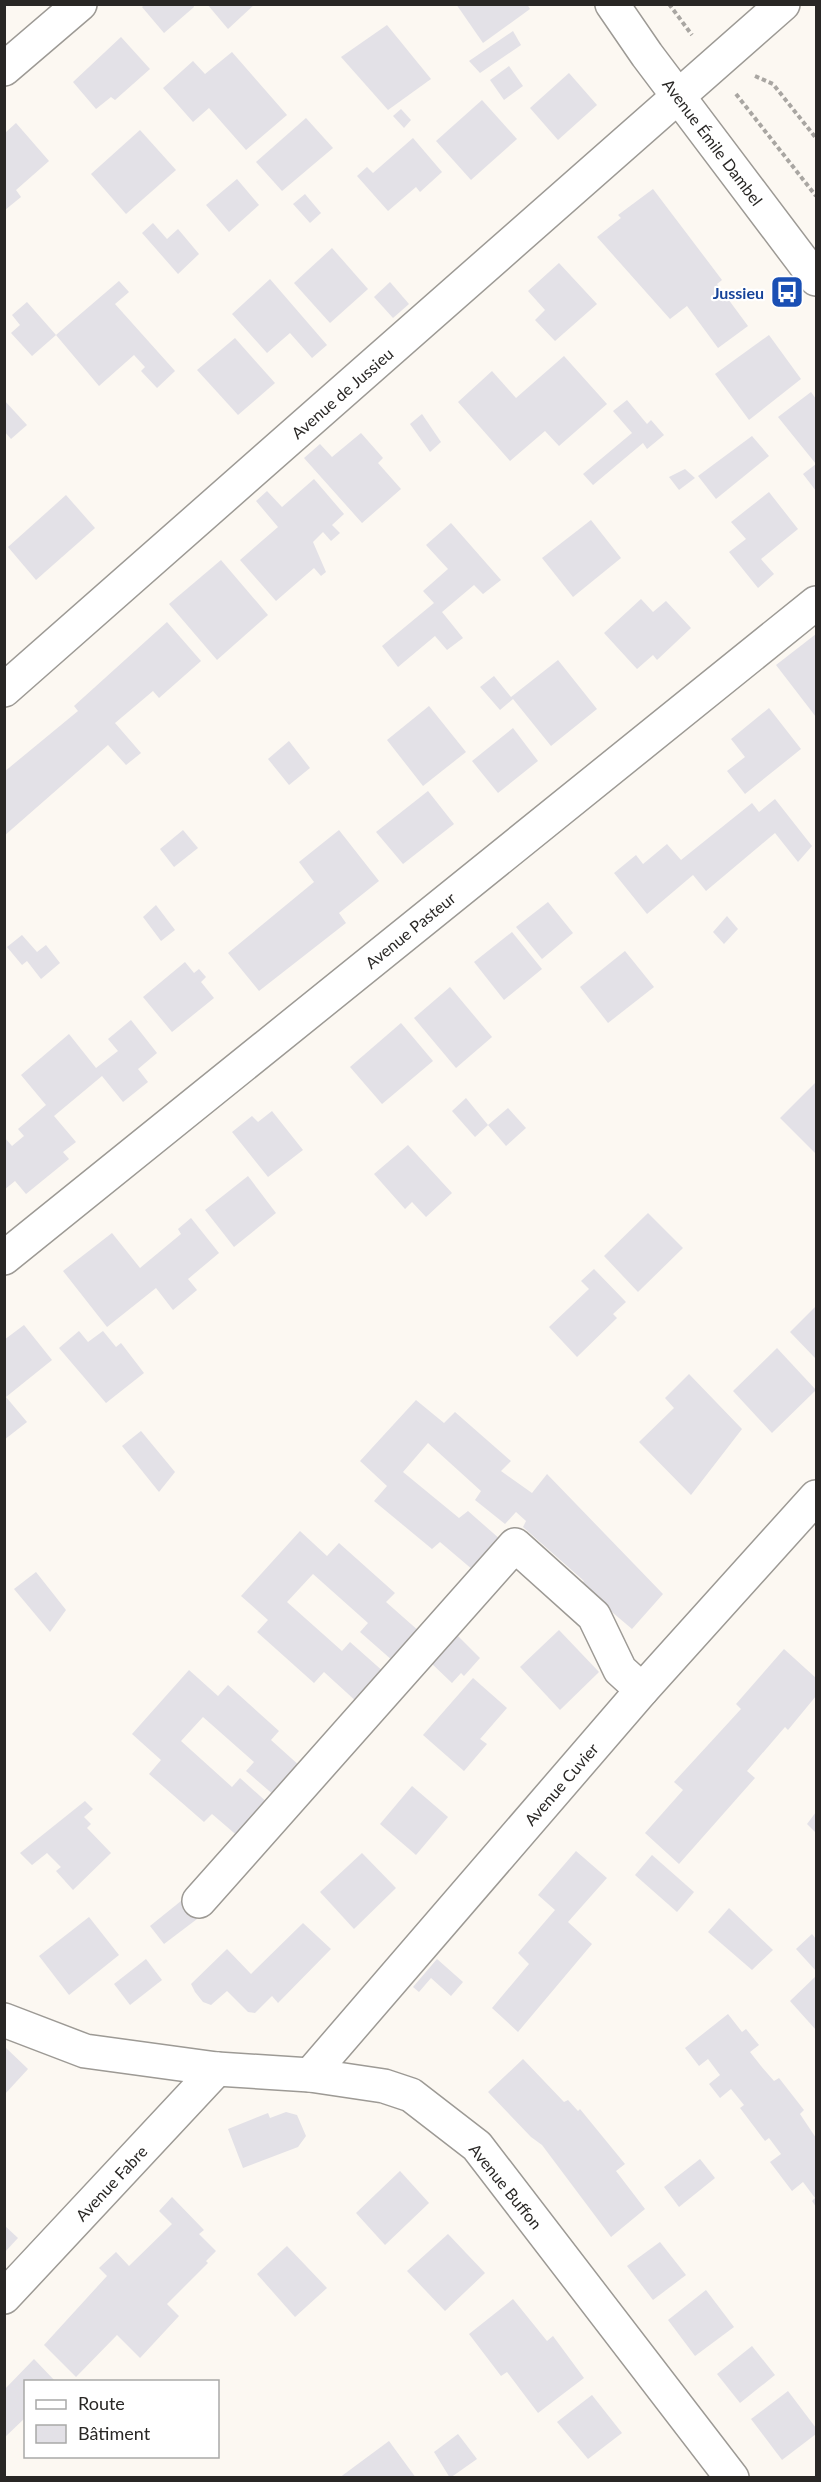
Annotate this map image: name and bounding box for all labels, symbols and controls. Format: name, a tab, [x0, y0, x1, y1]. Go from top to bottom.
street label: Avenue Émile Dambel	[659, 75, 767, 209]
bus stop icon: Jussieu	[769, 274, 805, 310]
place label: Jussieu	[713, 283, 764, 302]
street label: Avenue de Jussieu	[287, 344, 397, 442]
street label: Avenue Pasteur	[361, 888, 459, 972]
street label: Avenue Cuvier	[520, 1739, 602, 1829]
street label: Avenue Buffon	[466, 2139, 546, 2233]
street label: Avenue Fabre	[71, 2141, 151, 2225]
legend	[24, 2380, 219, 2458]
text: Route	[78, 2392, 125, 2414]
text: Bâtiment	[78, 2422, 151, 2444]

